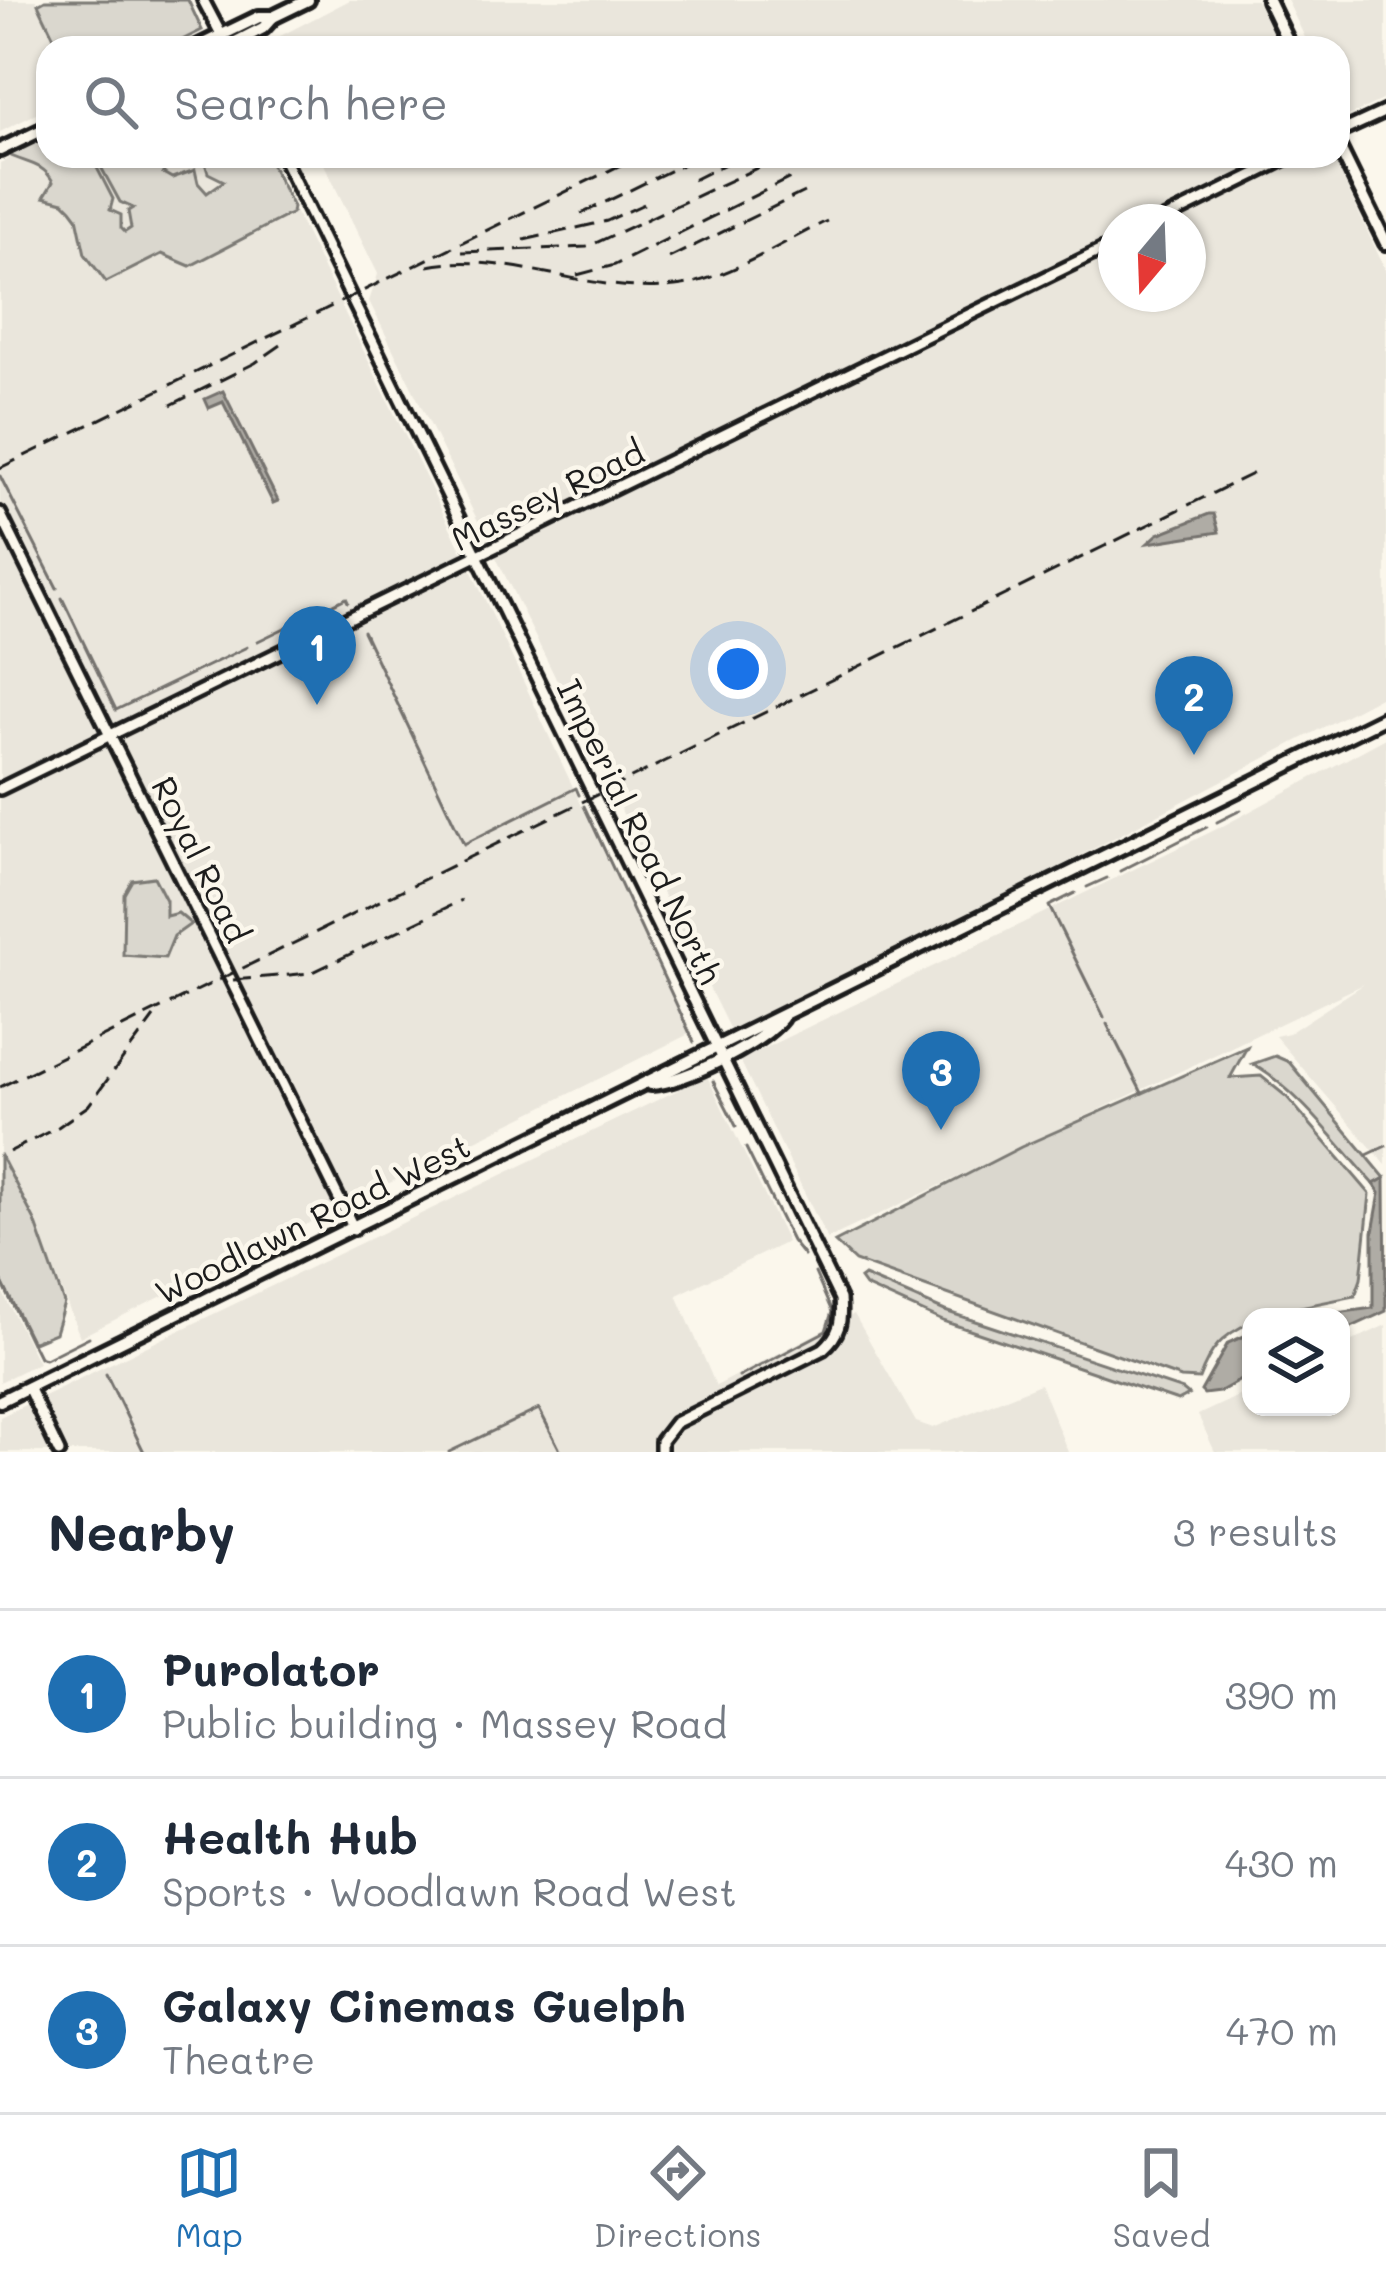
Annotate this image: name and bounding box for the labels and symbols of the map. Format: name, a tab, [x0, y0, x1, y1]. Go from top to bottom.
north arrow	[1098, 204, 1206, 312]
street label: Massey Road	[443, 429, 651, 560]
pin: 1	[278, 606, 356, 705]
your location	[708, 639, 768, 699]
pin: 2	[1155, 656, 1233, 755]
street label: Imperial Road North	[548, 671, 734, 991]
street label: Royal Road	[142, 769, 261, 950]
pin: 3	[902, 1031, 980, 1130]
street label: Woodlawn Road West	[148, 1123, 476, 1313]

